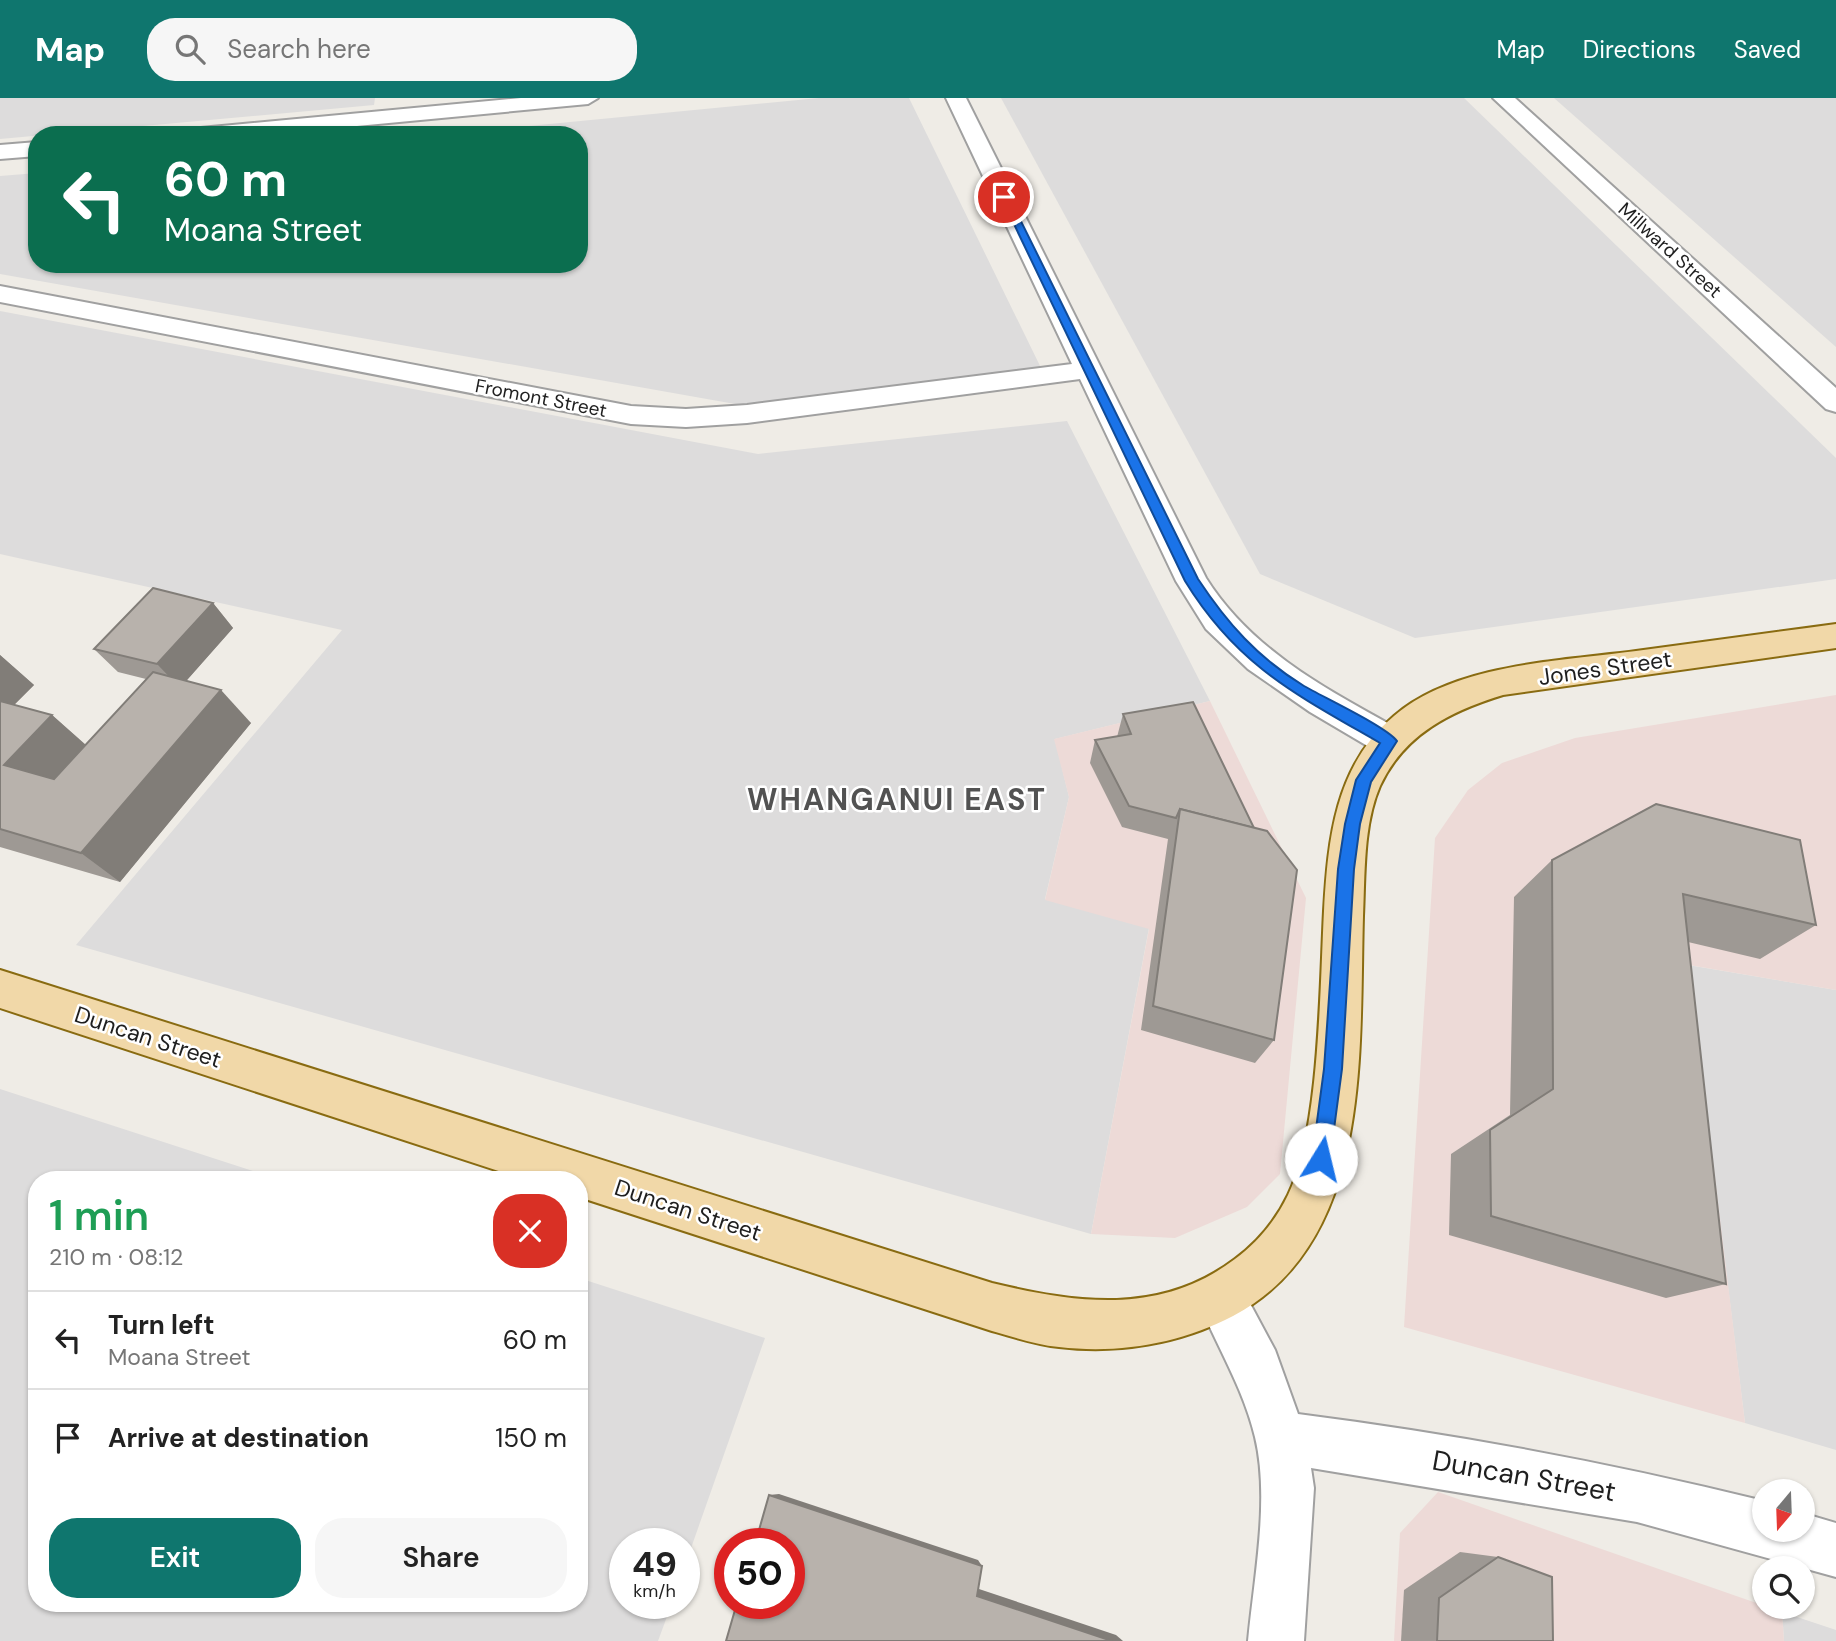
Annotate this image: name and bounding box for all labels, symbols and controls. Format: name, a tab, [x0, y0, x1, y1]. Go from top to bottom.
search box	[147, 18, 637, 81]
text: Map	[35, 28, 105, 71]
icon: search	[171, 30, 209, 68]
text: Search here	[227, 32, 371, 66]
text: Map	[1497, 34, 1545, 65]
text: Directions	[1583, 34, 1696, 65]
text: Saved	[1734, 34, 1801, 65]
text: 60 m	[164, 147, 287, 211]
icon: left	[49, 154, 140, 245]
pin	[974, 167, 1034, 227]
icon: arrive	[985, 178, 1023, 216]
street label: Millward Street	[1613, 197, 1727, 303]
text: Moana Street	[164, 209, 362, 251]
street label: Fromont Street	[473, 373, 609, 423]
street label: Jones Street	[1536, 644, 1674, 692]
district label: WHANGANUI EAST	[747, 780, 1047, 819]
street label: Duncan Street	[71, 999, 225, 1075]
position arrow	[1284, 1122, 1358, 1196]
street label: Duncan Street	[611, 1172, 765, 1248]
text: 1 min	[49, 1188, 149, 1243]
button: close	[493, 1194, 567, 1268]
text: 210 m · 08:12	[49, 1242, 183, 1272]
text: Turn left	[108, 1308, 215, 1342]
icon: left	[49, 1321, 87, 1359]
text: 60 m	[503, 1323, 567, 1357]
text: Moana Street	[108, 1342, 251, 1372]
icon: arrive	[49, 1419, 87, 1457]
text: Arrive at destination	[108, 1421, 369, 1455]
text: 150 m	[495, 1421, 567, 1455]
street label: Duncan Street	[1429, 1442, 1619, 1510]
north arrow	[1752, 1479, 1815, 1542]
map controls	[1752, 1479, 1815, 1619]
button: Exit	[49, 1518, 301, 1598]
button: Share	[315, 1518, 567, 1598]
speed limit sign: 50	[714, 1528, 805, 1619]
text: 49	[632, 1541, 677, 1587]
button: search	[1752, 1556, 1815, 1619]
text: km/h	[633, 1579, 676, 1603]

